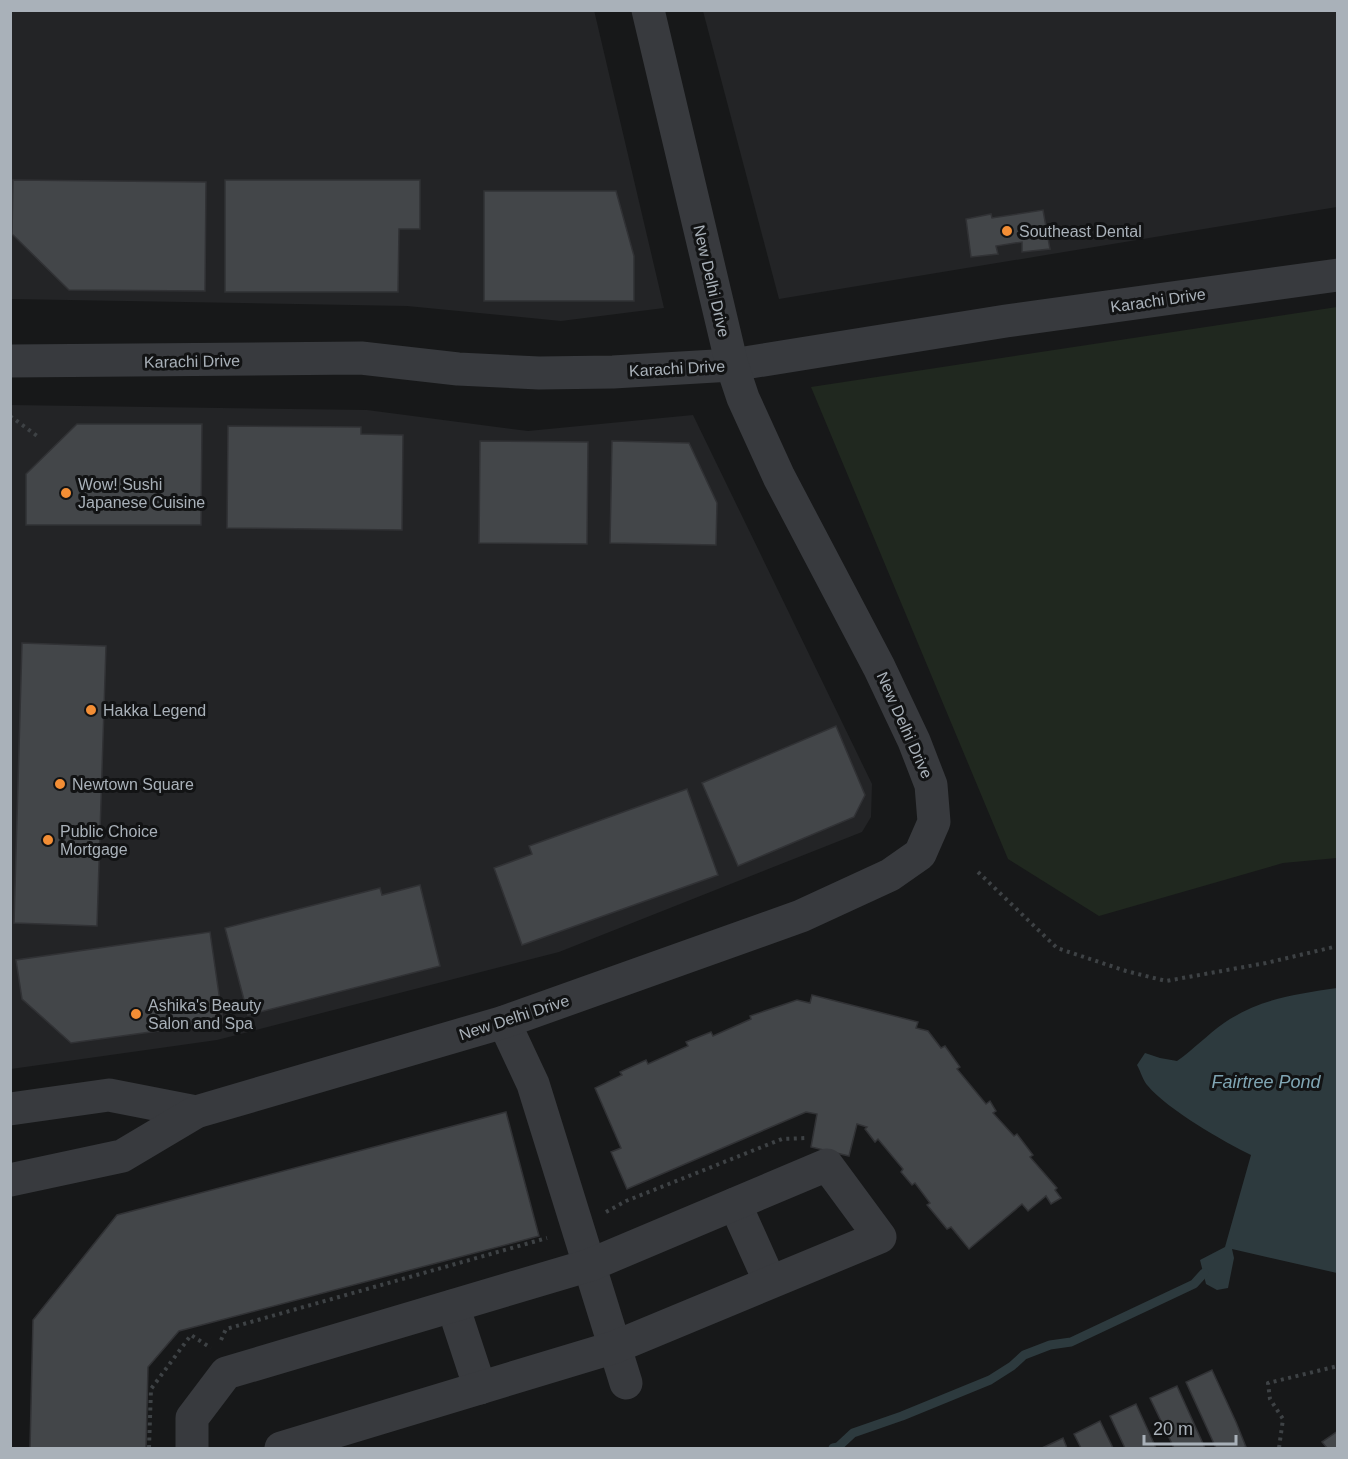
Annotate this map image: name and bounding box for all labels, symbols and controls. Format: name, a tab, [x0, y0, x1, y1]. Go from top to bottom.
street label: New Delhi Drive	[690, 223, 733, 339]
place label: Southeast Dental	[1019, 223, 1142, 240]
marker: Southeast Dental	[1000, 224, 1014, 238]
street label: Karachi Drive	[1109, 285, 1207, 316]
street label: Karachi Drive	[144, 352, 240, 371]
street label: Karachi Drive	[629, 357, 726, 380]
place label: Wow! Sushi Japanese Cuisine	[78, 476, 205, 511]
marker: Wow! Sushi Japanese Cuisine	[59, 486, 73, 500]
street label: New Delhi Drive	[873, 669, 936, 781]
place label: Hakka Legend	[103, 702, 206, 719]
marker: Hakka Legend	[84, 703, 98, 717]
place label: Newtown Square	[72, 776, 194, 793]
marker: Newtown Square	[53, 777, 67, 791]
place label: Public Choice Mortgage	[60, 823, 158, 858]
marker: Public Choice Mortgage	[41, 833, 55, 847]
street label: New Delhi Drive	[457, 992, 571, 1043]
place label: Ashika's Beauty Salon and Spa	[148, 997, 261, 1032]
marker: Ashika's Beauty Salon and Spa	[129, 1007, 143, 1021]
water label: Fairtree Pond	[1211, 1072, 1322, 1092]
scale bar	[1144, 1408, 1236, 1446]
text: 20 m	[1153, 1419, 1193, 1439]

